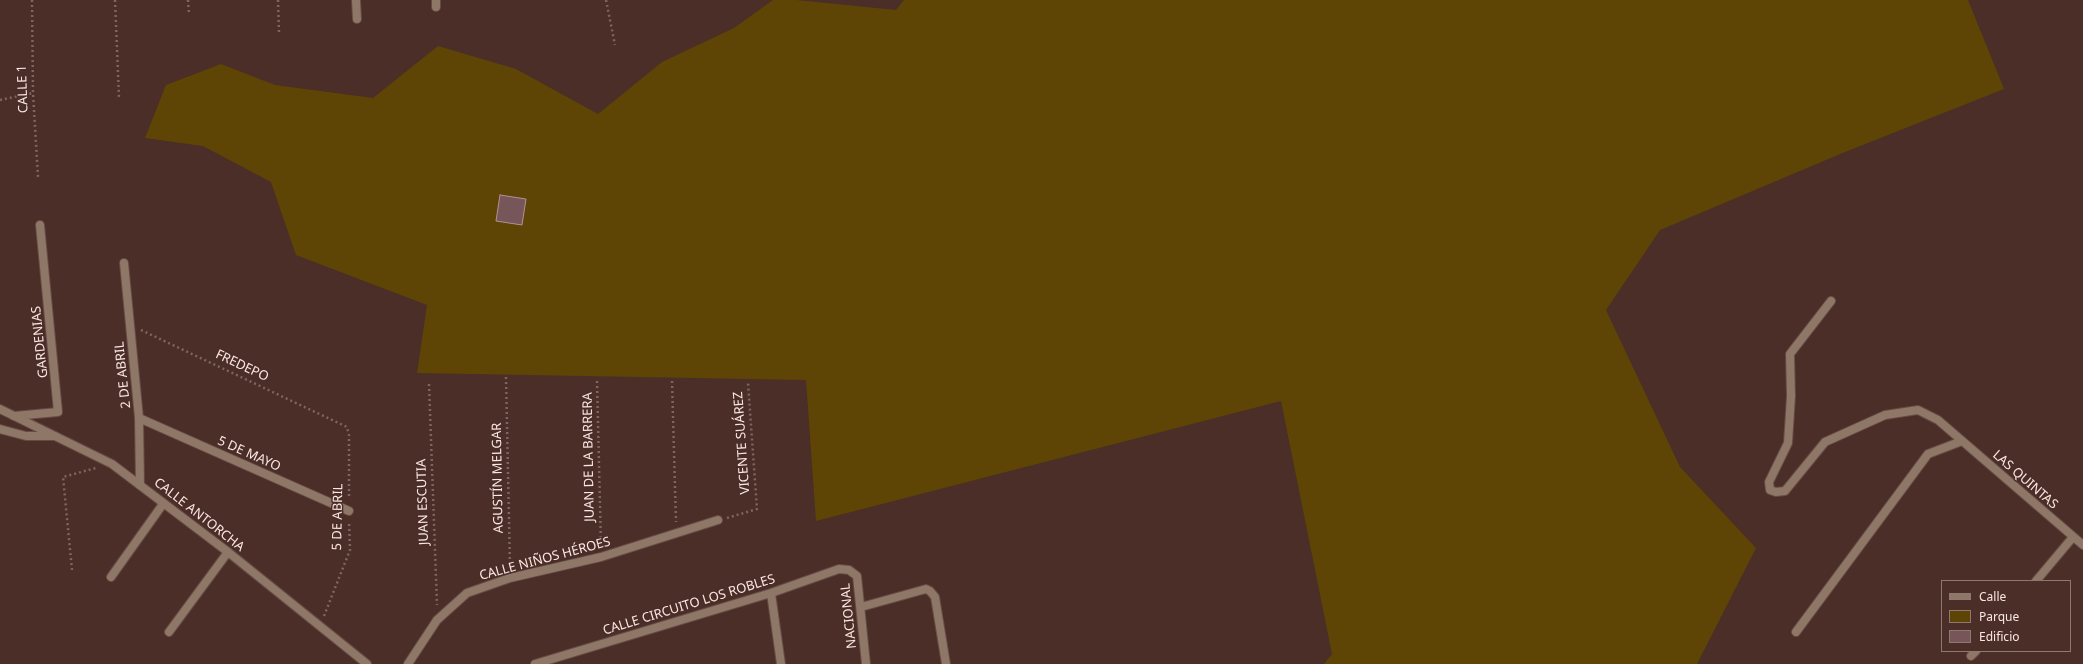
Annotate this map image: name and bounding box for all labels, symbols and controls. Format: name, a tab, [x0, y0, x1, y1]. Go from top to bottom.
street label: CALLE 1	[14, 65, 32, 113]
street label: GARDENIAS	[28, 305, 52, 379]
street label: 2 DE ABRIL	[112, 341, 134, 409]
street label: FREDEPO	[213, 347, 271, 385]
street label: VICENTE SUÁREZ	[731, 391, 753, 495]
street label: JUAN DE LA BARRERA	[580, 392, 598, 522]
street label: AGUSTÍN MELGAR	[489, 423, 507, 533]
street label: 5 DE MAYO	[215, 433, 283, 475]
street label: LAS QUINTAS	[1989, 447, 2061, 513]
street label: JUAN ESCUTIA	[414, 458, 432, 546]
street label: CALLE ANTORCHA	[151, 475, 247, 555]
street label: 5 DE ABRIL	[330, 483, 346, 551]
street label: CALLE NIÑOS HÉROES	[478, 534, 612, 584]
street label: CALLE CIRCUITO LOS ROBLES	[601, 571, 777, 639]
legend	[1941, 580, 2071, 652]
street label: NACIONAL	[838, 583, 860, 649]
text: Calle	[1979, 588, 2006, 605]
text: Parque	[1979, 608, 2019, 625]
text: Edificio	[1979, 628, 2020, 645]

